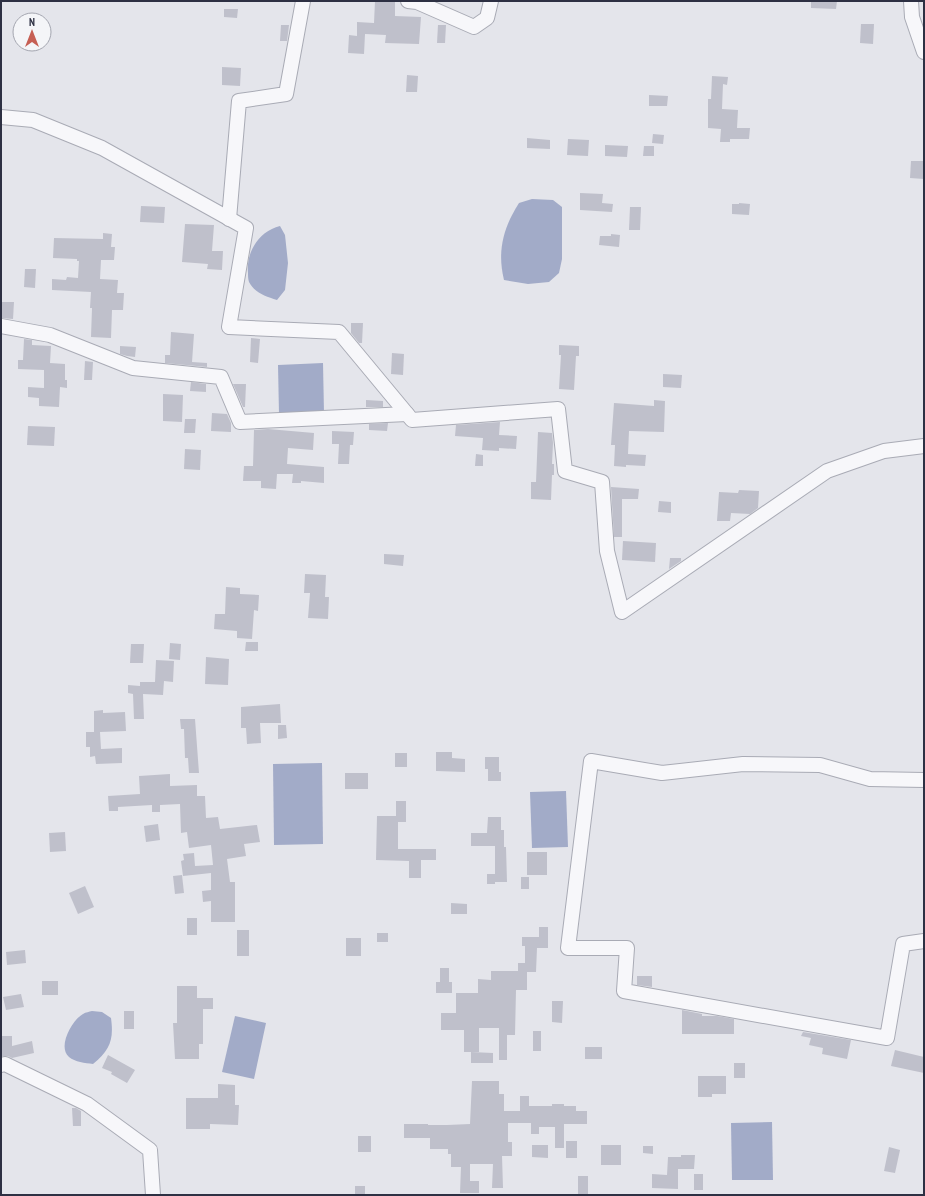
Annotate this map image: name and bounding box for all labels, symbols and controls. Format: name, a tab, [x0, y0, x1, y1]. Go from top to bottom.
north arrow	[12, 12, 52, 52]
text: N	[29, 15, 35, 29]

